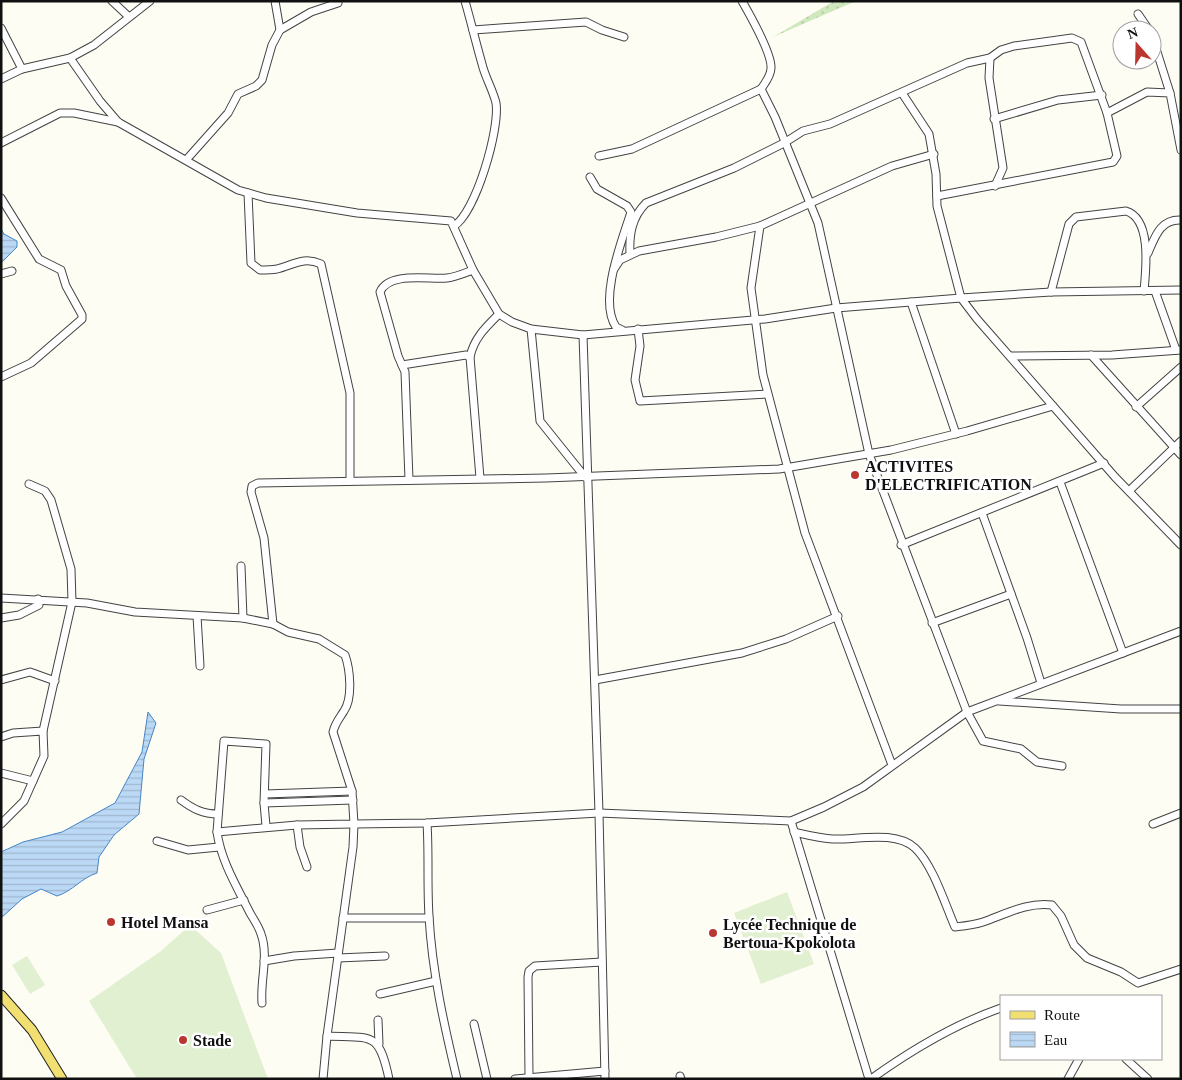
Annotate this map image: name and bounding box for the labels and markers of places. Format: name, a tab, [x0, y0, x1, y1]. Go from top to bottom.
place label: ACTIVITES D'ELECTRIFICATION	[865, 458, 1032, 493]
marker: ACTIVITES D'ELECTRIFICATION	[849, 469, 861, 481]
place label: Hotel Mansa	[121, 914, 209, 931]
marker: Hotel Mansa	[105, 916, 117, 928]
place label: Lycée Technique de Bertoua-Kpokolota	[723, 916, 856, 952]
marker: Lycée Technique de Bertoua-Kpokolota	[707, 927, 719, 939]
place label: Stade	[193, 1032, 231, 1049]
marker: Stade	[177, 1034, 189, 1046]

